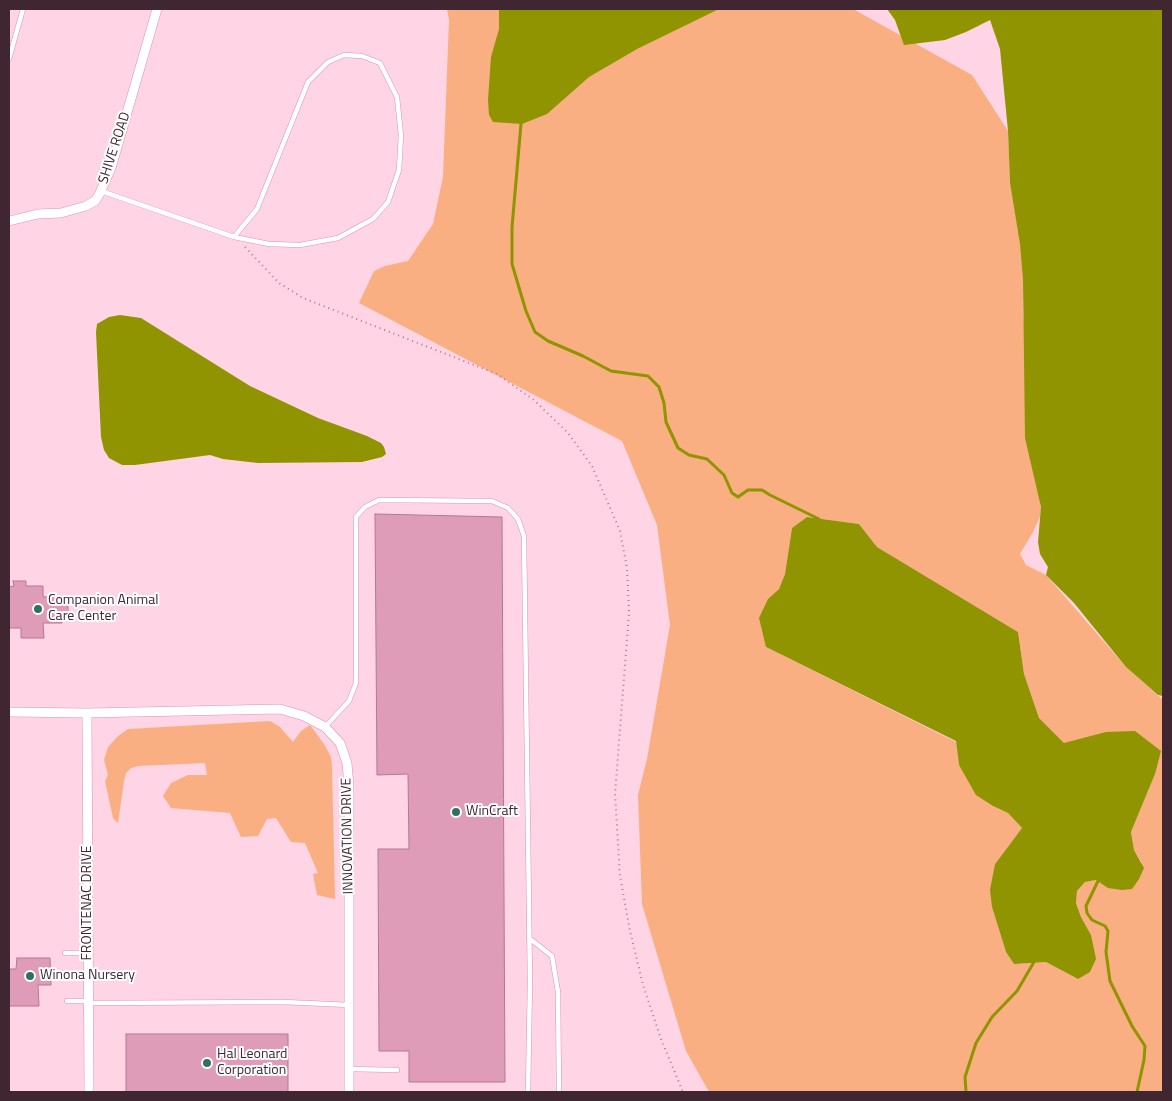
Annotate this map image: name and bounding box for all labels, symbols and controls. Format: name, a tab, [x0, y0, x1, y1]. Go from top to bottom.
street label: SHIVE ROAD	[95, 110, 135, 186]
place label: Companion Animal Care Center	[48, 593, 158, 626]
marker: Companion Animal Care Center	[32, 603, 44, 615]
street label: INNOVATION DRIVE	[339, 778, 357, 894]
place label: WinCraft	[466, 804, 518, 820]
marker: WinCraft	[450, 806, 462, 818]
street label: FRONTENAC DRIVE	[80, 845, 96, 961]
place label: Winona Nursery	[40, 968, 135, 984]
marker: Winona Nursery	[24, 970, 36, 982]
place label: Hal Leonard Corporation	[217, 1047, 287, 1080]
marker: Hal Leonard Corporation	[201, 1057, 213, 1069]

